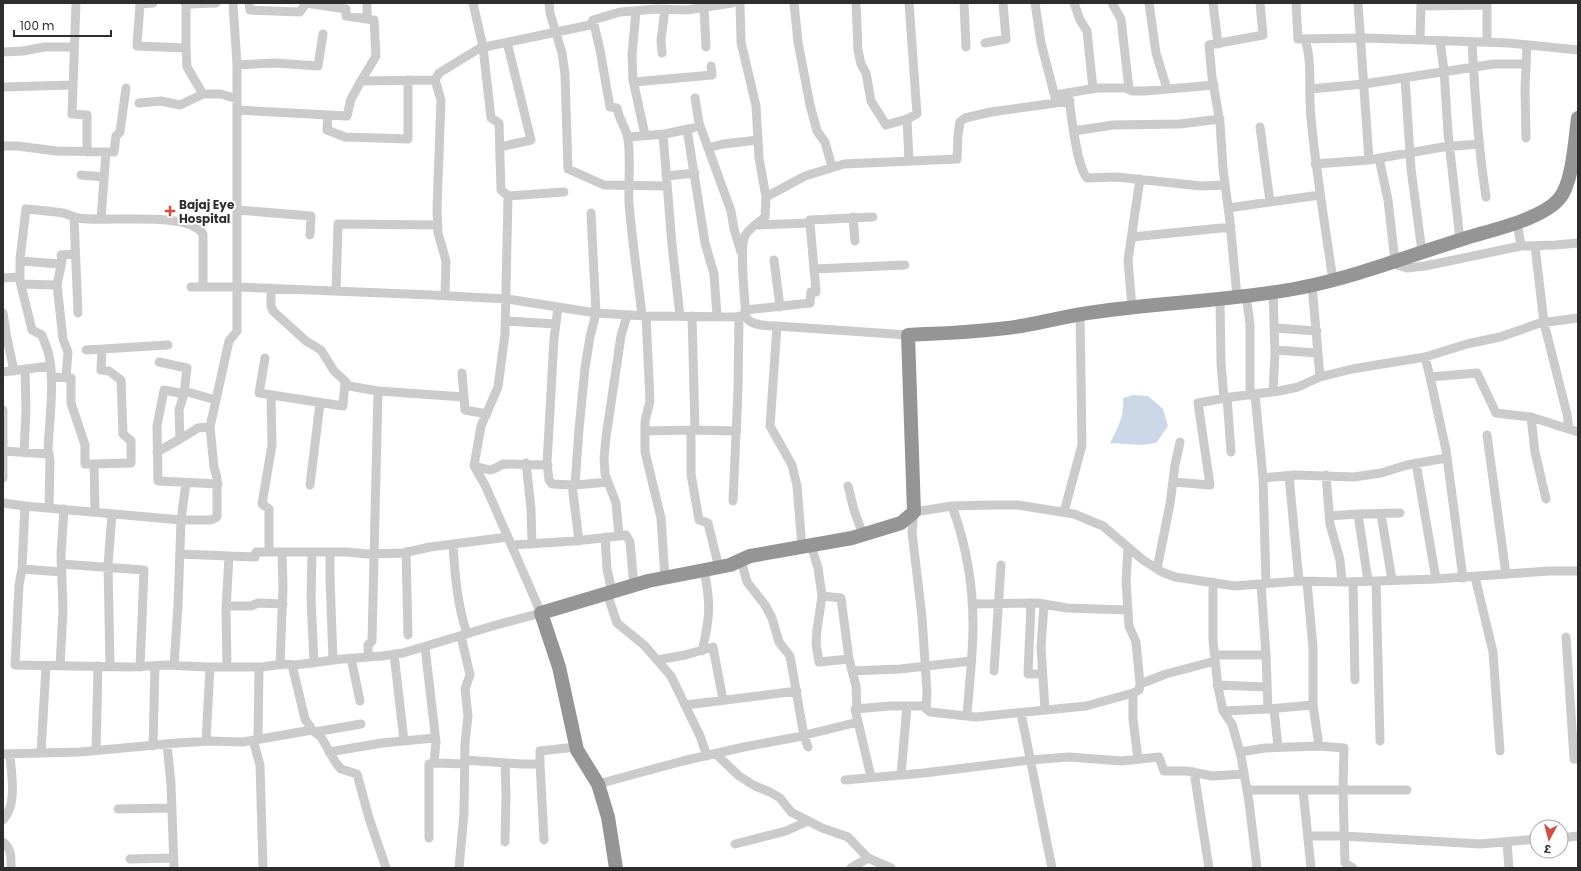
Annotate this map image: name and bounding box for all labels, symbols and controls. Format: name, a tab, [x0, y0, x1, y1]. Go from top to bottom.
scale bar	[14, 12, 111, 38]
text: 100 m	[20, 17, 54, 34]
place label: Bajaj Eye Hospital	[179, 196, 235, 227]
marker: Bajaj Eye Hospital	[164, 205, 176, 217]
north arrow	[1529, 819, 1569, 859]
text: उ	[1543, 841, 1553, 857]

